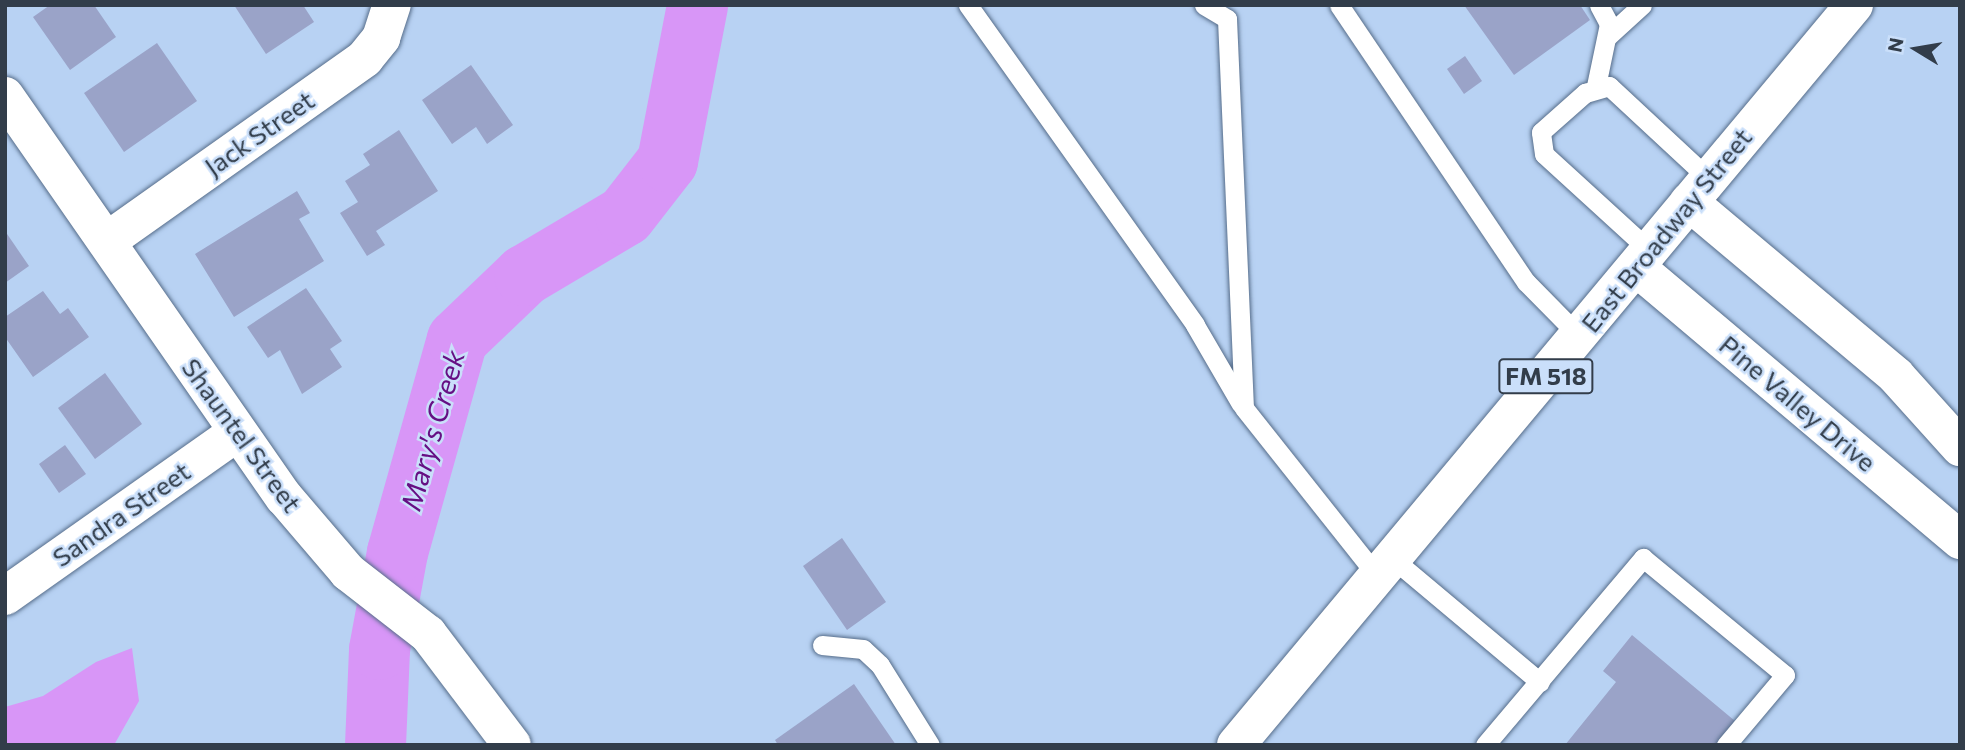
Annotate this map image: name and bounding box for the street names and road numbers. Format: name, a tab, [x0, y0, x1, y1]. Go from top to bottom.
street label: Jack Street	[198, 84, 320, 182]
street label: East Broadway Street	[1574, 122, 1758, 338]
street label: Pine Valley Drive	[1713, 329, 1883, 477]
street label: Shauntel Street	[176, 352, 308, 518]
road number: FM 518	[1497, 356, 1595, 396]
street label: Sandra Street	[46, 455, 196, 573]

